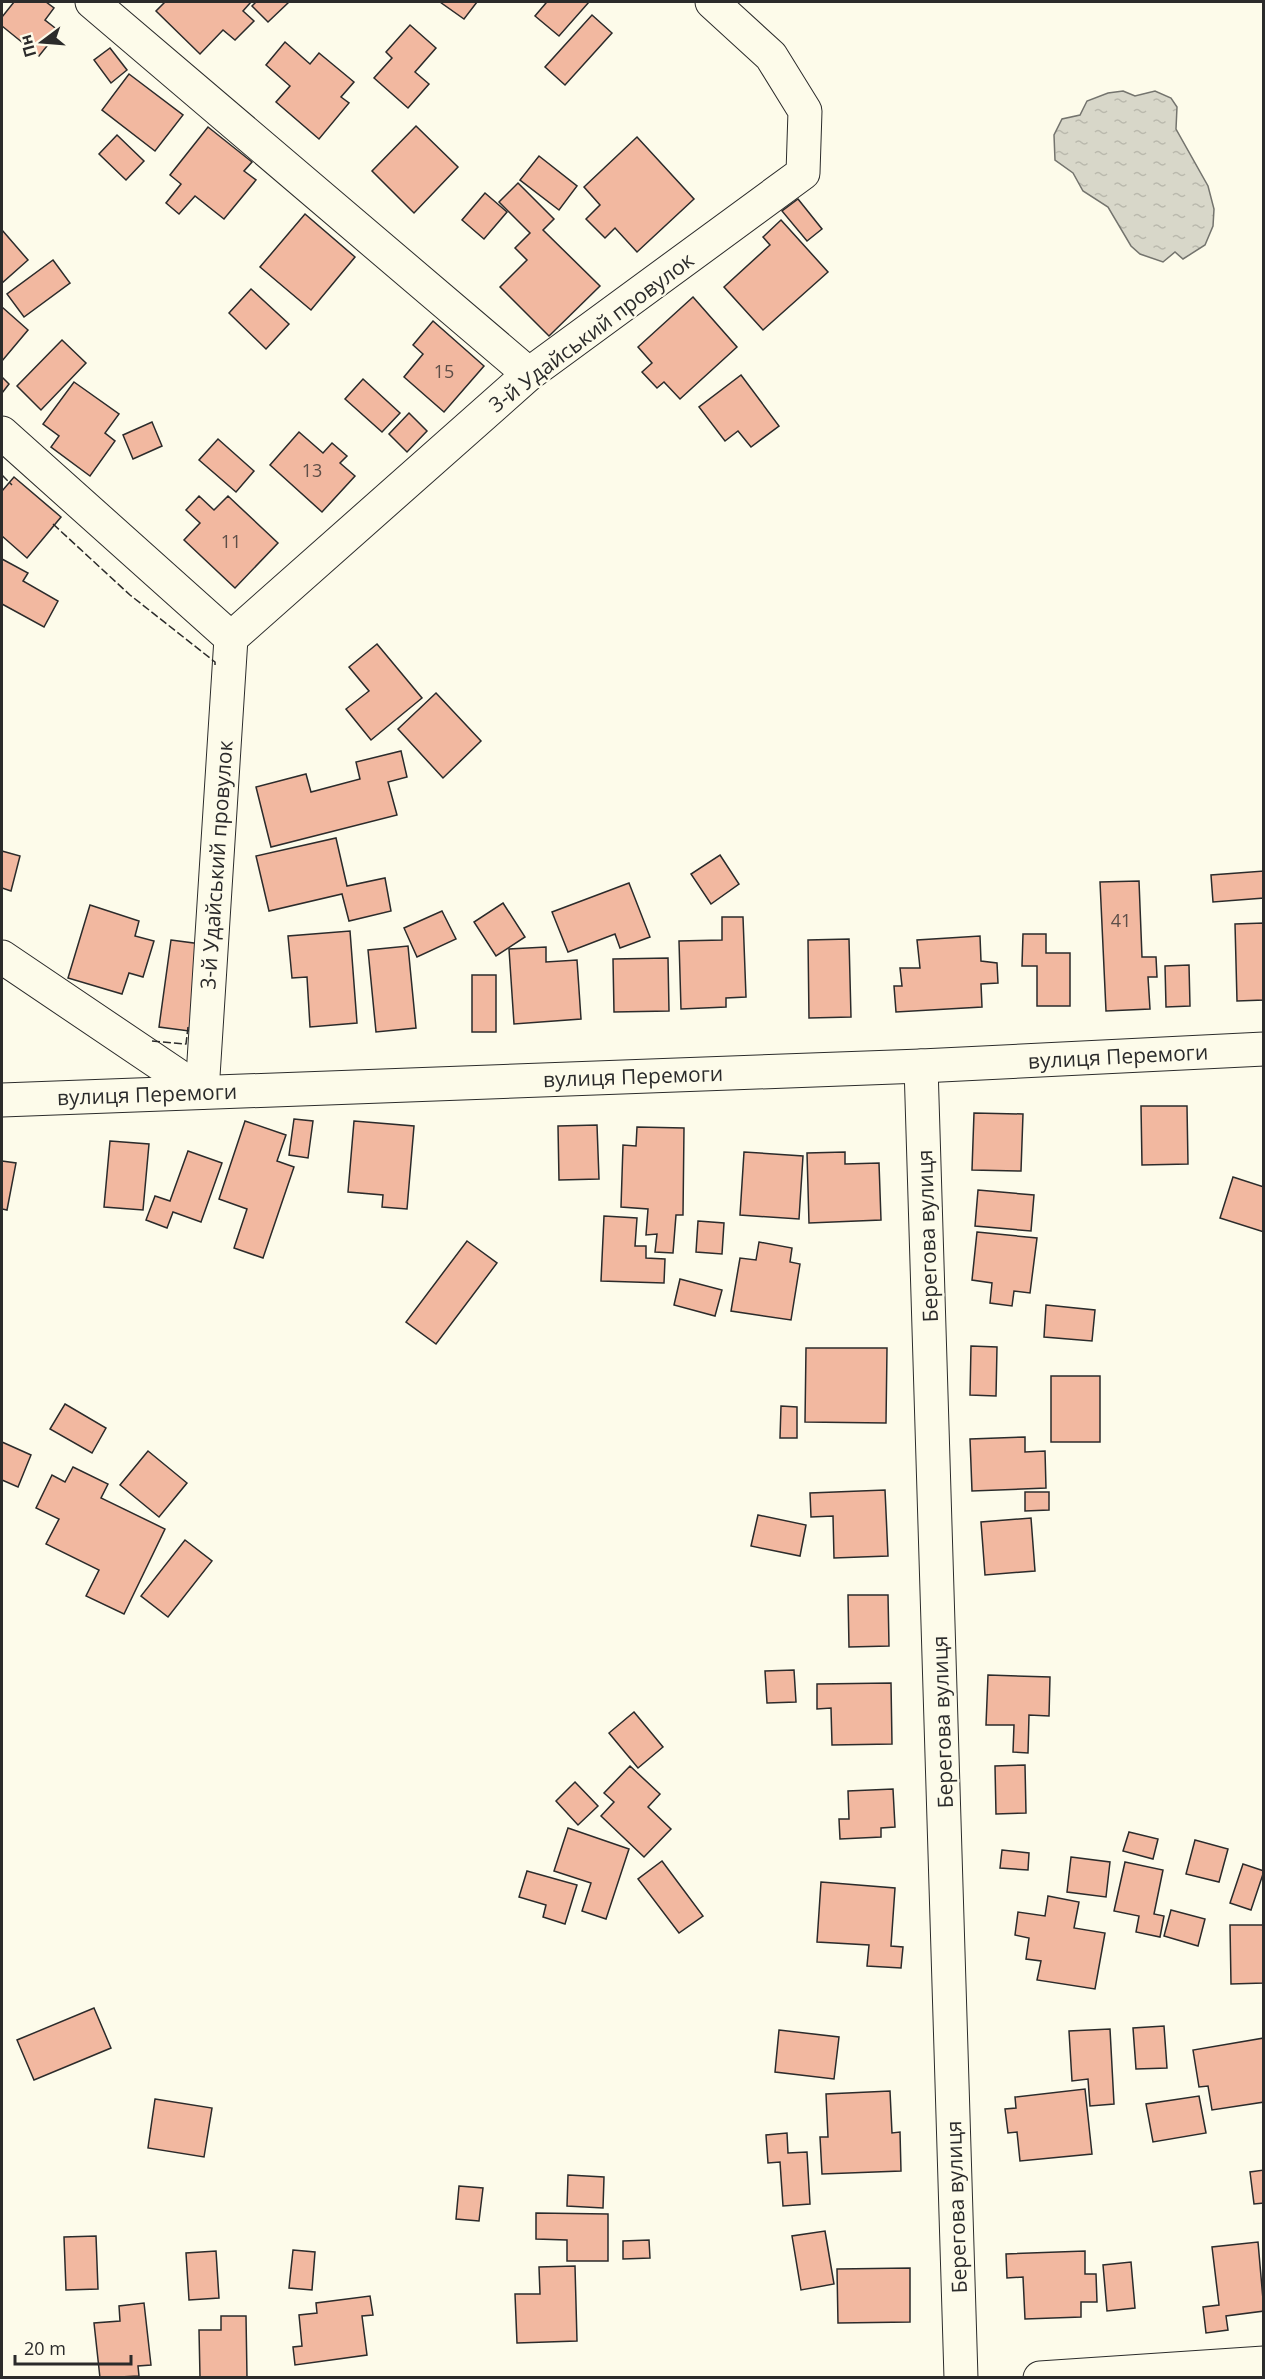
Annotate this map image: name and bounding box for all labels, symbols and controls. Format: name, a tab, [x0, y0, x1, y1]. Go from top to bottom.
north arrow	[12, 12, 72, 72]
text: Пн	[14, 32, 41, 60]
street label: 3-й Удайський провулок	[483, 246, 699, 418]
house number: 15	[434, 359, 454, 383]
house number: 13	[302, 458, 322, 482]
house number: 11	[221, 529, 241, 553]
street label: 3-й Удайський провулок	[193, 739, 239, 991]
house number: 41	[1111, 908, 1131, 932]
street label: вулиця Перемоги	[1027, 1037, 1209, 1075]
street label: вулиця Перемоги	[542, 1059, 724, 1093]
street label: вулиця Перемоги	[56, 1077, 238, 1111]
street label: Берегова вулиця	[910, 1149, 944, 1323]
street label: Берегова вулиця	[925, 1635, 959, 1809]
street label: Берегова вулиця	[939, 2120, 973, 2294]
scale bar	[15, 2328, 130, 2366]
text: 20 m	[24, 2336, 66, 2360]

